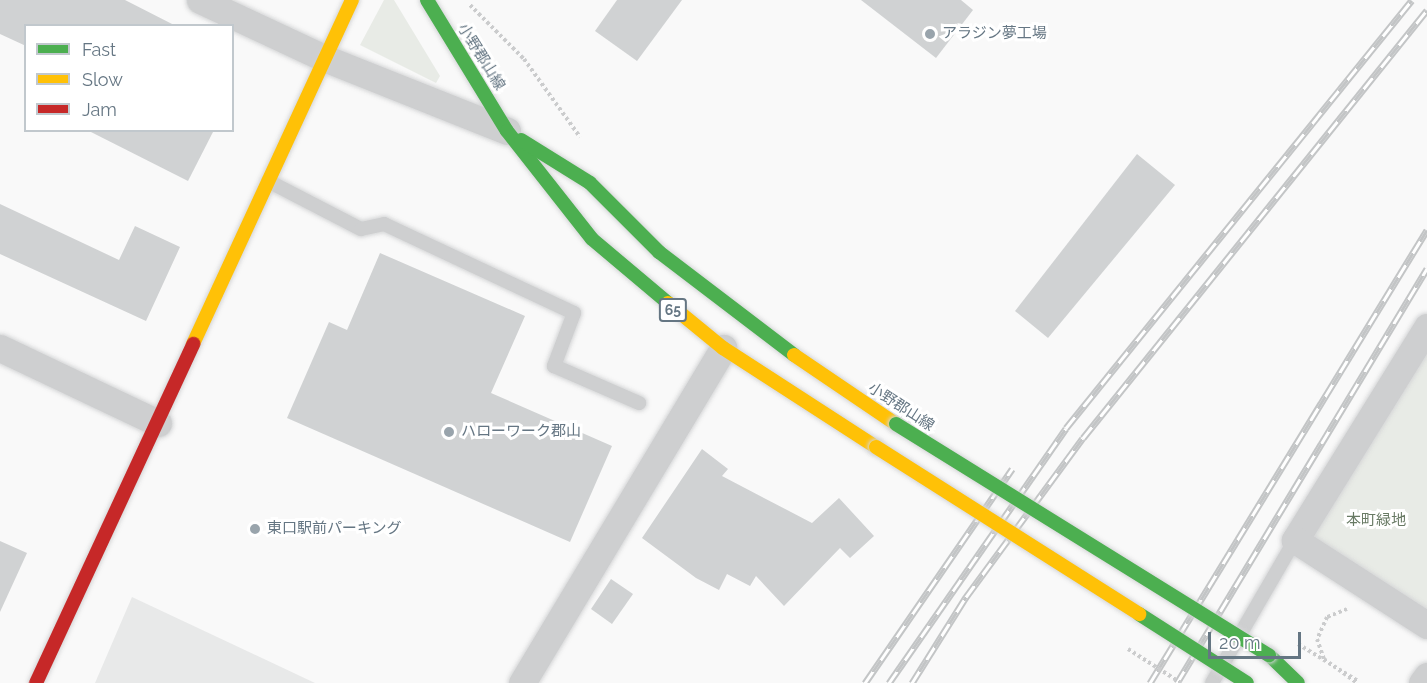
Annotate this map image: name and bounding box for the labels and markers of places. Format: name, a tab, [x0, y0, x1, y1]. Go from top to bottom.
place label: アラジン夢工場	[942, 25, 1047, 43]
marker: アラジン夢工場	[923, 27, 937, 41]
place label: ハローワーク郡山	[461, 423, 581, 441]
marker: ハローワーク郡山	[442, 425, 456, 439]
place label: 東口駅前パーキング	[267, 520, 402, 538]
marker: 東口駅前パーキング	[248, 522, 262, 536]

